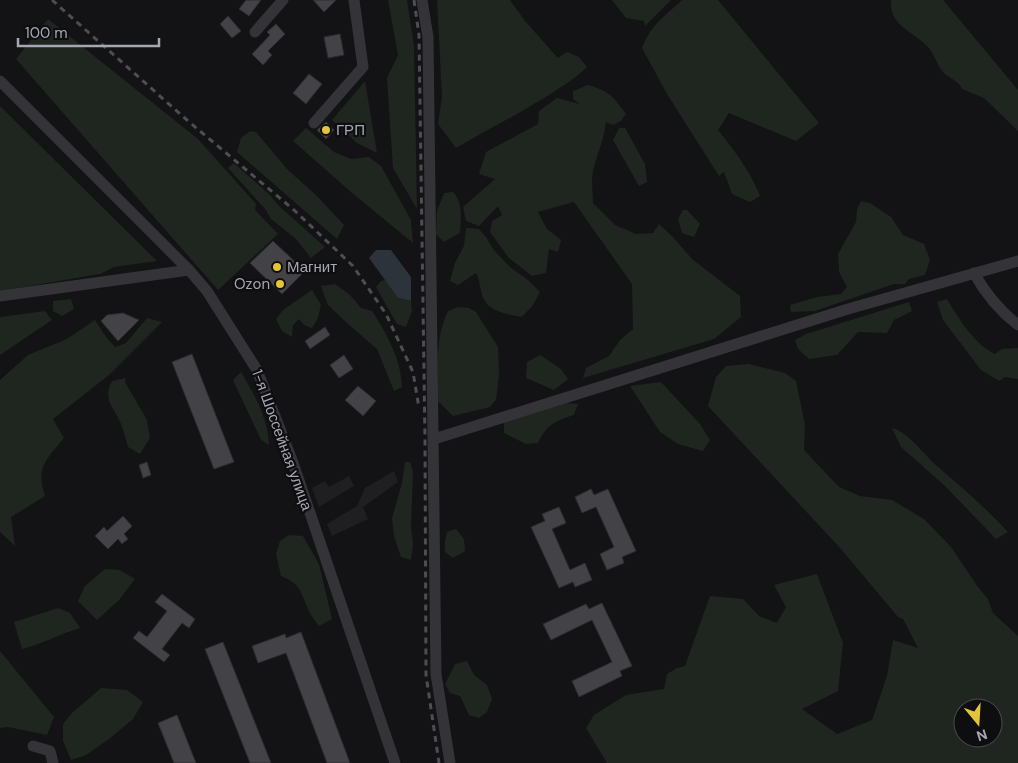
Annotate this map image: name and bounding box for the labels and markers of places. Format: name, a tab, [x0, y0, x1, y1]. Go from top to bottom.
place label: ГРП	[336, 120, 365, 140]
marker: ГРП	[320, 124, 332, 136]
place label: Магнит	[287, 257, 337, 277]
marker: Магнит	[271, 261, 283, 273]
place label: Ozon	[234, 274, 270, 294]
marker: Ozon	[274, 278, 286, 290]

